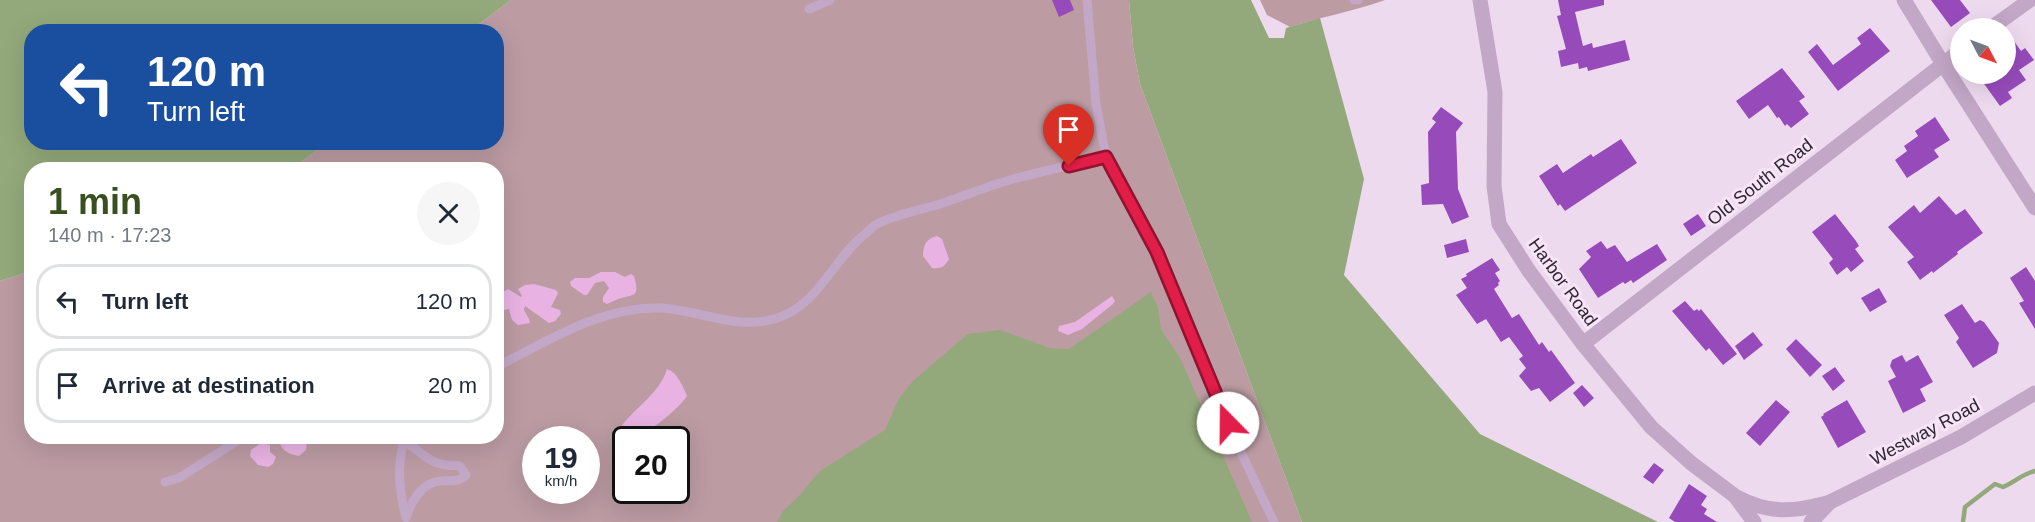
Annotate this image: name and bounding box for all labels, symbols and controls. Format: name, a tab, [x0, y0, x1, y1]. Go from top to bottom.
north arrow	[1950, 18, 2016, 84]
map controls	[1950, 18, 2016, 84]
icon: left	[48, 48, 126, 126]
text: 120 m	[147, 48, 266, 95]
text: Turn left	[147, 97, 245, 127]
pin	[1043, 104, 1094, 166]
icon: arrive	[1052, 113, 1085, 146]
street label: Old South Road	[1703, 135, 1817, 229]
text: 1 min	[48, 181, 142, 222]
button: close	[417, 182, 480, 245]
text: 140 m · 17:23	[48, 224, 171, 246]
street label: Harbor Road	[1525, 234, 1601, 330]
icon: left	[51, 285, 84, 318]
text: Turn left	[102, 289, 188, 314]
text: 120 m	[416, 289, 477, 314]
icon: arrive	[51, 369, 84, 402]
text: Arrive at destination	[102, 373, 315, 398]
text: 20 m	[428, 373, 477, 398]
position arrow	[1196, 391, 1260, 455]
street label: Westway Road	[1867, 395, 1983, 469]
speed limit sign: 20	[612, 426, 690, 504]
text: 19	[544, 441, 578, 474]
text: km/h	[545, 472, 577, 489]

